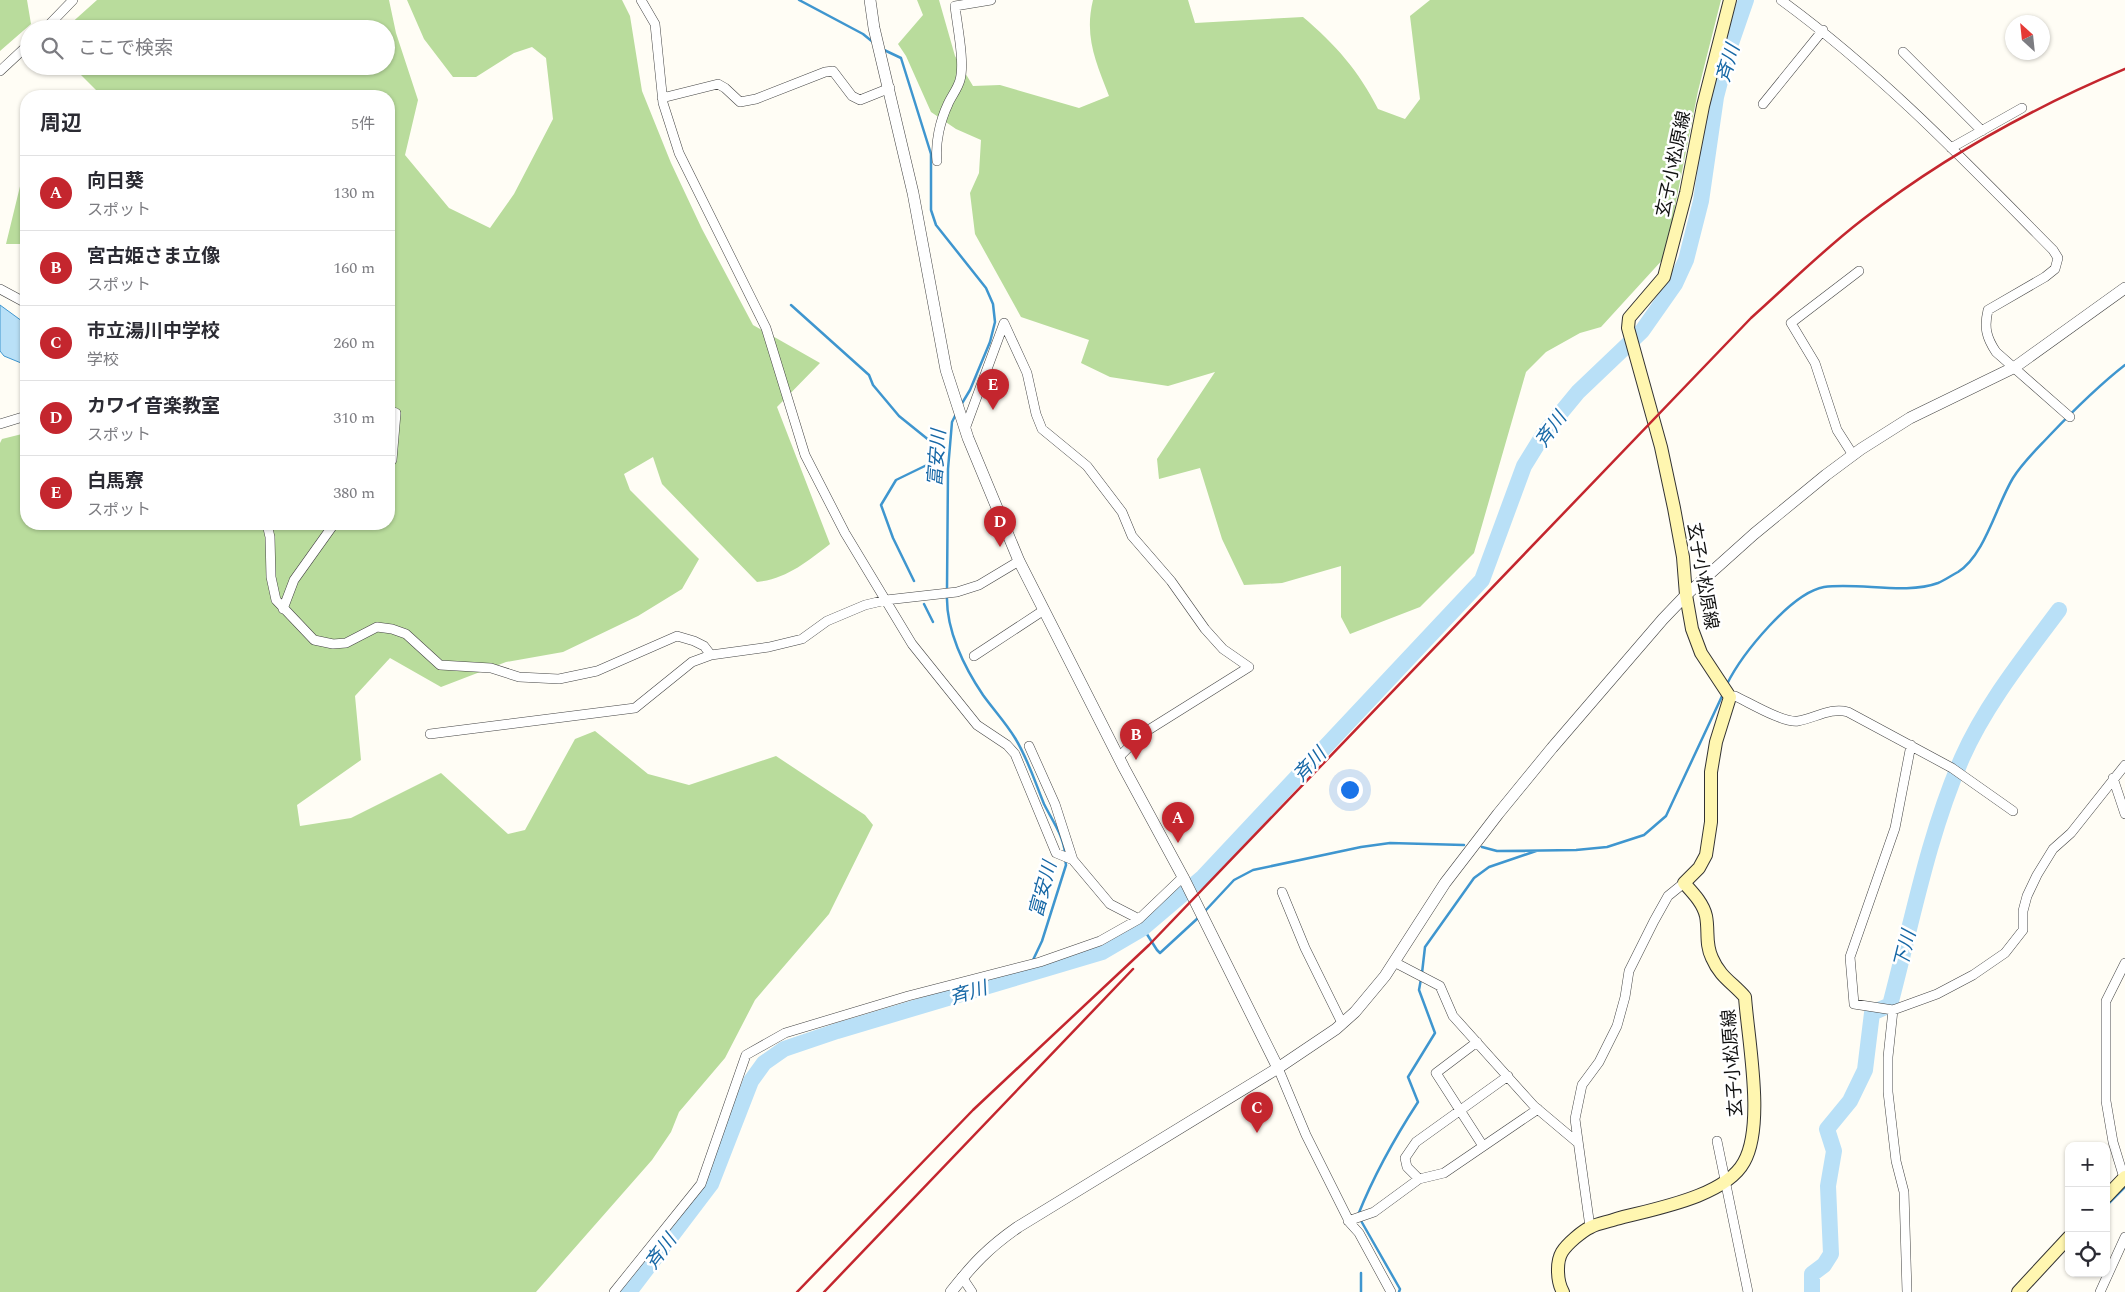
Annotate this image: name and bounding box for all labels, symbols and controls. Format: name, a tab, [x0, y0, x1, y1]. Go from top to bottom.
north arrow	[2005, 15, 2050, 60]
search box	[20, 20, 395, 75]
icon: search	[38, 34, 66, 62]
text: ここで検索	[78, 34, 173, 63]
water label: 斉川	[1709, 39, 1748, 86]
text: 周辺	[40, 108, 82, 140]
street label: 玄子小松原線	[1649, 108, 1698, 220]
text: 5件	[351, 112, 375, 136]
text: 向日葵	[87, 167, 144, 196]
text: A	[50, 181, 62, 205]
text: 130 m	[333, 181, 375, 205]
text: スポット	[87, 198, 151, 222]
text: 宮古姫さま立像	[87, 242, 220, 271]
text: B	[50, 256, 62, 280]
text: 160 m	[333, 256, 375, 280]
text: スポット	[87, 273, 151, 297]
text: 市立湯川中学校	[87, 317, 220, 346]
text: C	[50, 331, 62, 355]
text: 260 m	[333, 331, 375, 355]
text: 学校	[87, 348, 119, 372]
pin: E	[977, 369, 1009, 410]
text: カワイ音楽教室	[87, 392, 220, 421]
water label: 斉川	[1528, 404, 1575, 454]
text: D	[50, 406, 62, 430]
text: 310 m	[333, 406, 375, 430]
text: スポット	[87, 423, 151, 447]
water label: 富安川	[921, 427, 954, 488]
text: 白馬寮	[87, 467, 144, 496]
text: E	[51, 481, 61, 505]
text: 380 m	[333, 481, 375, 505]
text: スポット	[87, 498, 151, 522]
pin: D	[984, 506, 1016, 547]
street label: 玄子小松原線	[1680, 521, 1725, 632]
pin: B	[1120, 719, 1152, 760]
water label: 斉川	[1287, 740, 1335, 789]
your location	[1337, 777, 1363, 803]
pin: A	[1162, 802, 1194, 843]
water label: 富安川	[1022, 856, 1065, 921]
water label: 下川	[1887, 925, 1925, 971]
water label: 斉川	[946, 973, 993, 1013]
street label: 玄子小松原線	[1715, 1008, 1750, 1118]
pin: C	[1241, 1092, 1273, 1133]
map controls	[2065, 1142, 2110, 1277]
button: +	[2065, 1142, 2110, 1187]
button: −	[2065, 1187, 2110, 1232]
water label: 斉川	[638, 1226, 685, 1276]
button: locate	[2065, 1232, 2110, 1277]

